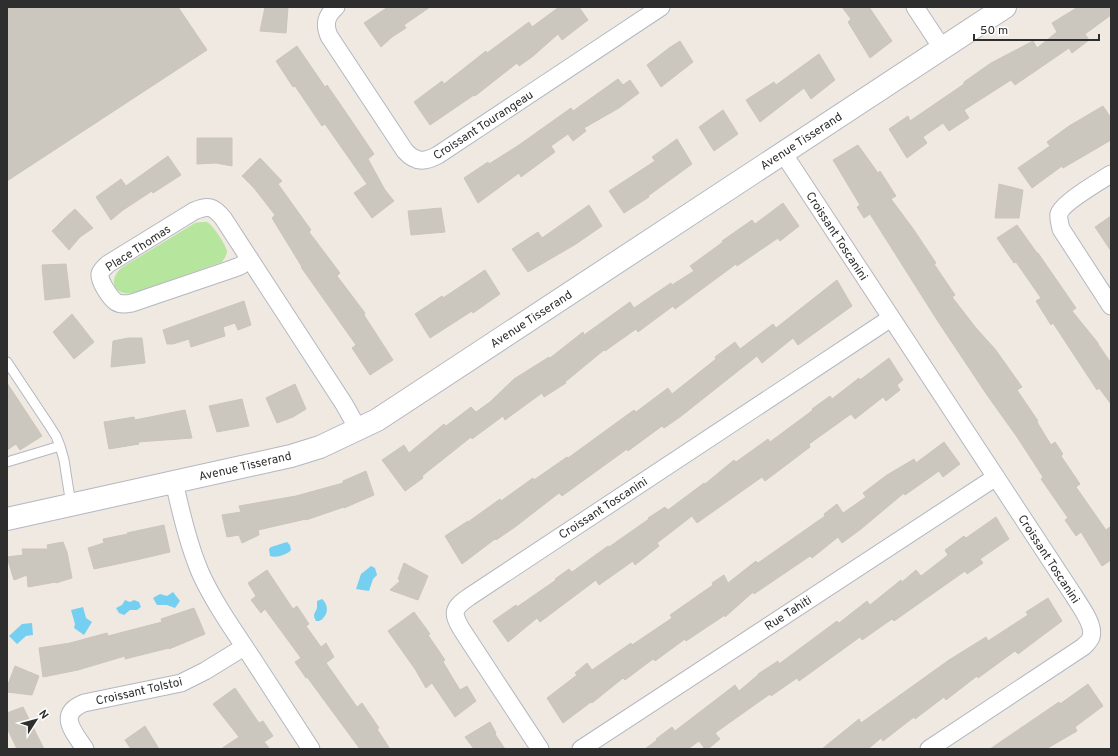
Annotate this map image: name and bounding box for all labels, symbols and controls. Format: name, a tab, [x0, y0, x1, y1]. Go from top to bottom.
scale bar	[974, 16, 1099, 42]
text: 50 m	[980, 23, 1008, 39]
street label: Croissant Tourangeau	[430, 87, 537, 164]
street label: Avenue Tisserand	[757, 109, 846, 174]
street label: Croissant Toscanini	[801, 189, 871, 284]
street label: Place Thomas	[103, 222, 174, 276]
street label: Avenue Tisserand	[487, 287, 576, 352]
street label: Avenue Tisserand	[197, 449, 293, 485]
street label: Croissant Toscanini	[556, 474, 651, 544]
street label: Croissant Toscanini	[1013, 512, 1083, 607]
street label: Rue Tahiti	[762, 593, 815, 635]
street label: Croissant Tolstoi	[94, 674, 184, 710]
north arrow	[16, 700, 56, 740]
text: N	[35, 707, 51, 722]

